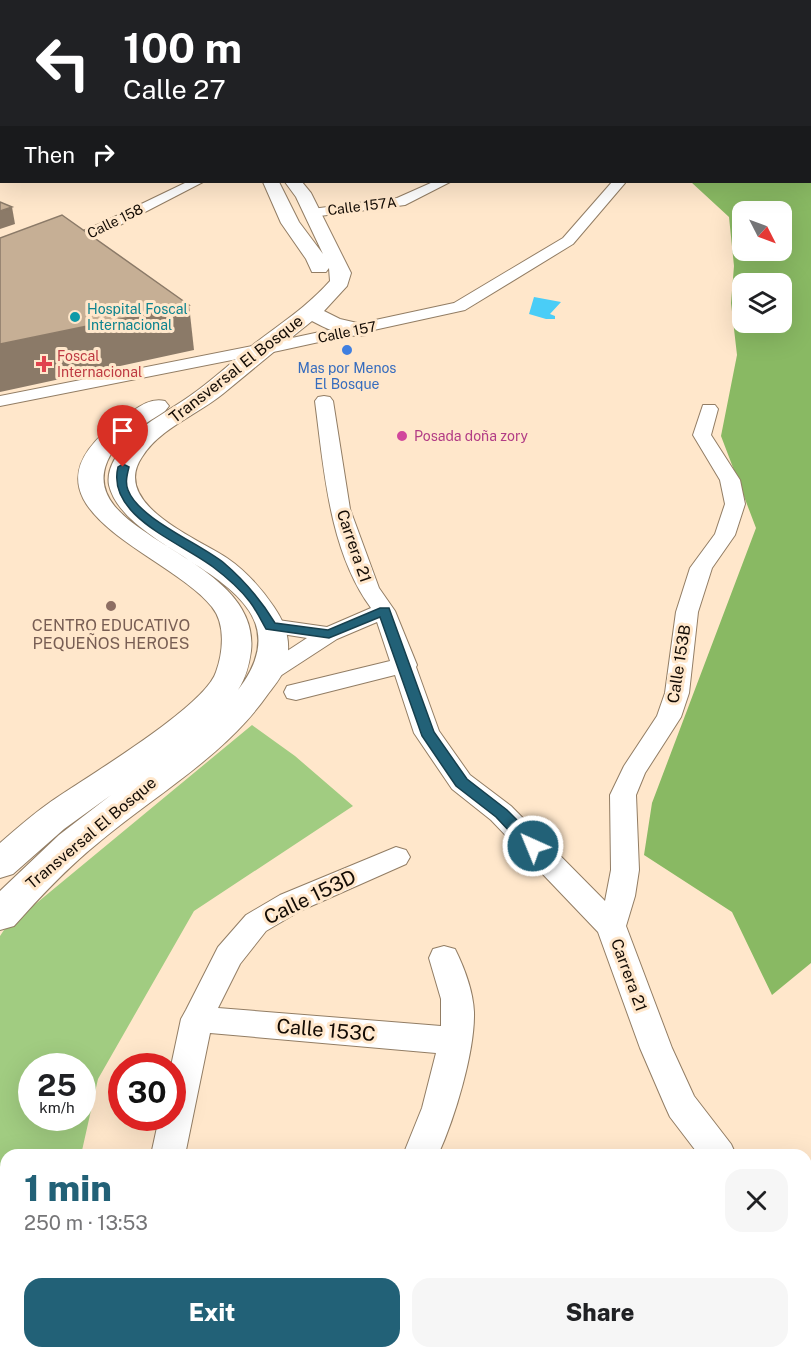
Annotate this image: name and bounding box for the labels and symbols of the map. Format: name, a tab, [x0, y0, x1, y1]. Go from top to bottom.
street label: Calle 157A	[327, 194, 398, 218]
street label: Calle 158	[84, 201, 146, 241]
north arrow	[732, 201, 792, 261]
place label: Hospital Foscal Internacional	[87, 301, 188, 333]
marker: Hospital Foscal Internacional	[68, 310, 82, 324]
street label: Transversal El Bosque	[165, 311, 307, 427]
street label: Calle 157	[316, 318, 378, 346]
marker: Mas por Menos El Bosque	[340, 343, 354, 357]
place label: Foscal Internacional	[57, 348, 142, 380]
marker: Foscal Internacional	[35, 355, 53, 373]
place label: Mas por Menos El Bosque	[298, 360, 396, 392]
pin	[97, 405, 148, 467]
place label: Posada doña zory	[414, 428, 529, 444]
marker: Posada doña zory	[395, 429, 409, 443]
street label: Carrera 21	[333, 507, 375, 585]
marker: CENTRO EDUCATIVO PEQUEÑOS HEROES	[104, 599, 118, 613]
place label: CENTRO EDUCATIVO PEQUEÑOS HEROES	[32, 616, 190, 653]
street label: Calle 153B	[663, 623, 695, 705]
street label: Transversal El Bosque	[22, 773, 160, 893]
position arrow	[501, 814, 565, 878]
street label: Calle 153D	[260, 864, 360, 930]
street label: Carrera 21	[607, 936, 651, 1014]
street label: Calle 153C	[275, 1014, 377, 1046]
speed limit sign: 30	[108, 1053, 186, 1131]

